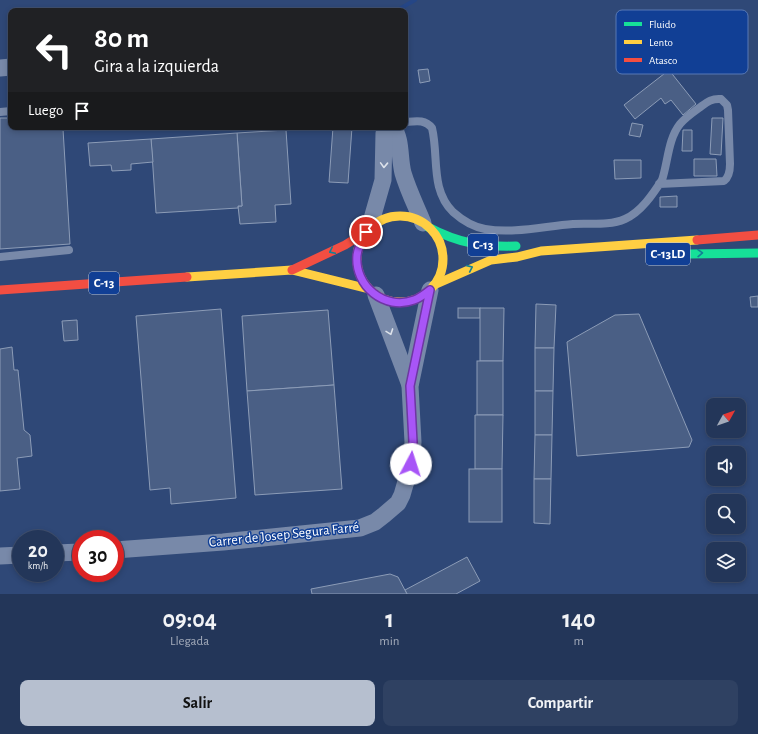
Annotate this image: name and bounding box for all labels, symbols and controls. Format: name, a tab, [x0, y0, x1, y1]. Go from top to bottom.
legend	[616, 10, 748, 74]
text: Fluido	[649, 19, 676, 30]
icon: left	[28, 24, 80, 76]
text: 80 m	[94, 25, 149, 53]
text: Lento	[649, 37, 673, 48]
text: Atasco	[649, 55, 677, 66]
text: Gira a la izquierda	[94, 58, 219, 76]
icon: arrive	[71, 100, 93, 122]
text: Luego	[28, 103, 63, 118]
one-way arrow	[380, 162, 388, 168]
pin	[349, 215, 383, 249]
icon: arrive	[355, 221, 377, 243]
road number: C-13	[468, 234, 498, 256]
road number: C-13LD	[646, 243, 690, 265]
one-way arrow	[329, 246, 336, 254]
one-way arrow	[697, 249, 703, 258]
one-way arrow	[465, 265, 473, 273]
road number: C-13	[89, 272, 119, 294]
one-way arrow	[385, 328, 393, 335]
north arrow	[706, 398, 746, 438]
map controls	[706, 398, 746, 582]
position arrow	[390, 443, 432, 485]
button: sound	[706, 446, 746, 486]
button: search	[706, 494, 746, 534]
street label: Carrer de Josep Segura Farré	[208, 520, 360, 550]
speed limit sign: 30	[72, 530, 124, 582]
text: 20	[28, 541, 48, 561]
button: layers	[706, 542, 746, 582]
text: km/h	[28, 561, 48, 571]
text: 09:04	[163, 608, 217, 632]
text: 1	[385, 608, 394, 632]
text: 140	[562, 608, 595, 632]
text: Llegada	[170, 635, 209, 648]
text: min	[379, 635, 400, 648]
text: m	[574, 635, 584, 648]
button: Salir	[20, 680, 375, 726]
button: Compartir	[383, 680, 738, 726]

